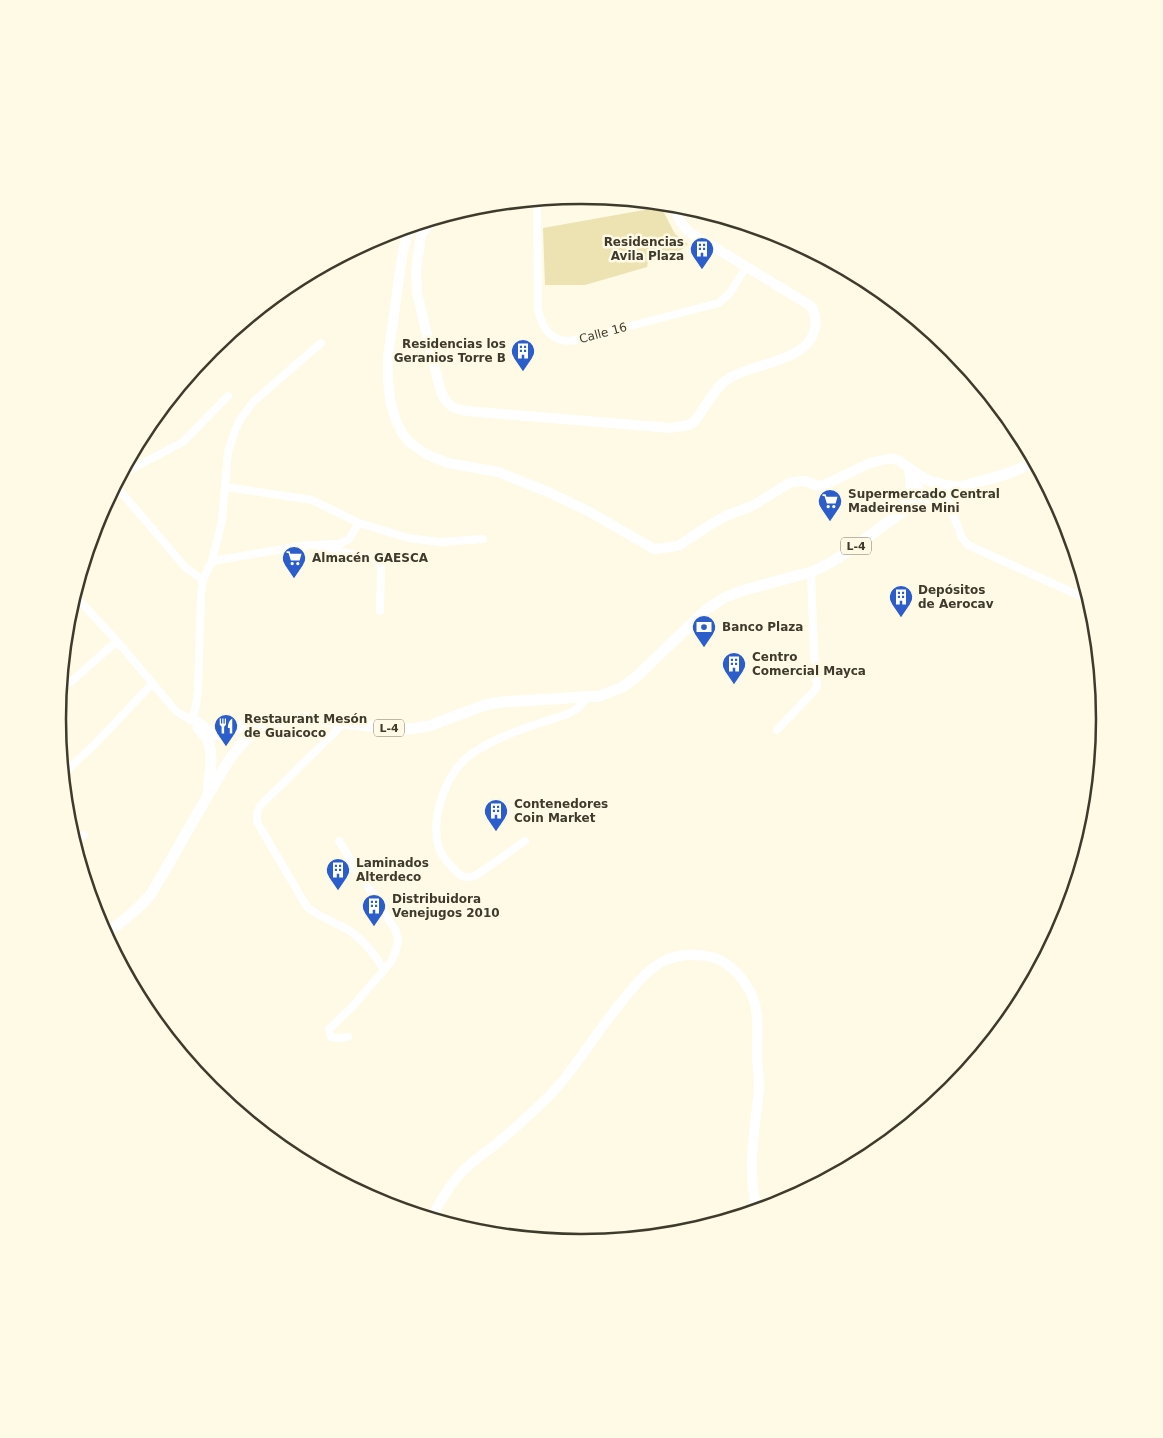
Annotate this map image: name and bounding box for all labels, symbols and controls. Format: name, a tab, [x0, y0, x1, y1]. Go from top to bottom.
place label: Residencias Avila Plaza	[604, 235, 684, 263]
building icon: Residencias Avila Plaza	[689, 236, 715, 270]
street label: Calle 16	[578, 320, 628, 346]
place label: Residencias los Geranios Torre B	[394, 337, 506, 365]
building icon: Residencias los Geranios Torre B	[510, 338, 536, 372]
place label: Supermercado Central Madeirense Mini	[848, 487, 1000, 515]
supermarket icon: Supermercado Central Madeirense Mini	[817, 488, 843, 522]
road number: L-4	[841, 538, 871, 554]
supermarket icon: Almacén GAESCA	[281, 545, 307, 579]
place label: Almacén GAESCA	[312, 551, 429, 565]
place label: Depósitos de Aerocav	[918, 583, 994, 611]
building icon: Depósitos de Aerocav	[888, 584, 914, 618]
bank icon: Banco Plaza	[691, 614, 717, 648]
place label: Banco Plaza	[722, 620, 803, 634]
place label: Centro Comercial Mayca	[752, 650, 866, 678]
building icon: Centro Comercial Mayca	[721, 651, 747, 685]
place label: Restaurant Mesón de Guaicoco	[244, 712, 367, 740]
restaurant icon: Restaurant Mesón de Guaicoco	[213, 713, 239, 747]
road number: L-4	[374, 720, 404, 736]
place label: Contenedores Coin Market	[514, 797, 608, 825]
building icon: Contenedores Coin Market	[483, 798, 509, 832]
place label: Laminados Alterdeco	[356, 856, 429, 884]
building icon: Laminados Alterdeco	[325, 857, 351, 891]
place label: Distribuidora Venejugos 2010	[392, 892, 500, 920]
building icon: Distribuidora Venejugos 2010	[361, 893, 387, 927]

